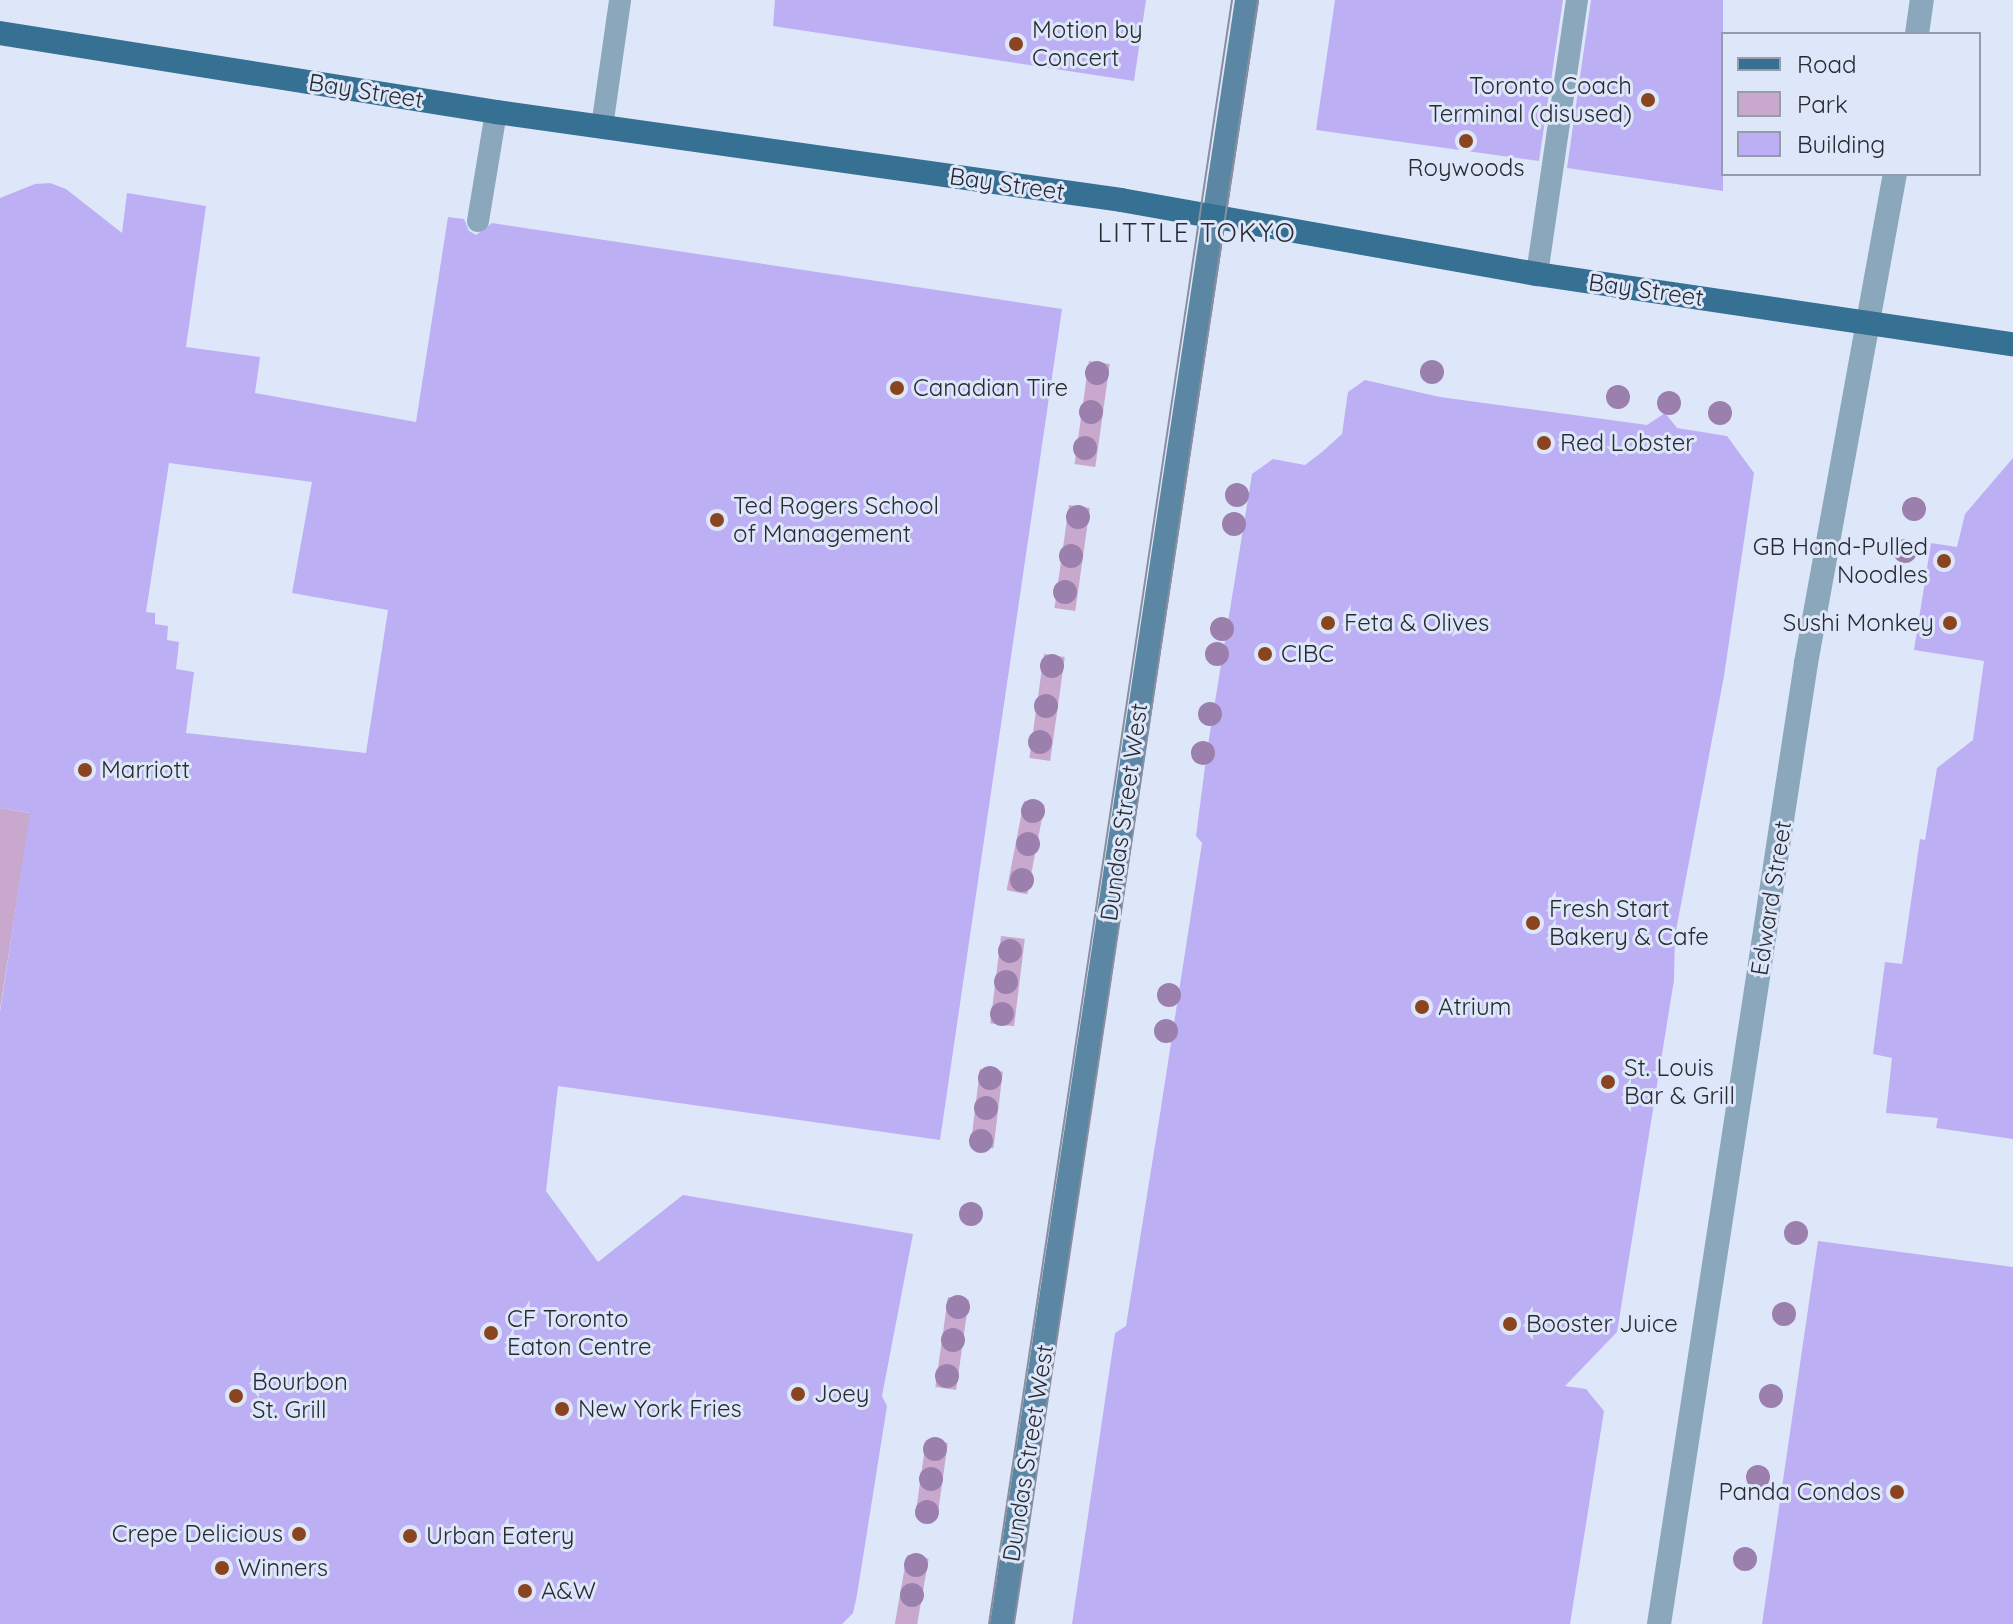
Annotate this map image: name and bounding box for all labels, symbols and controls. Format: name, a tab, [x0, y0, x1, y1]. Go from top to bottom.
place label: Motion by Concert	[1032, 16, 1143, 72]
legend	[1721, 32, 1981, 176]
marker: Motion by Concert	[1007, 35, 1025, 53]
text: Road	[1797, 49, 1857, 79]
street label: Bay Street	[306, 68, 426, 114]
place label: Toronto Coach Terminal (disused)	[1428, 72, 1632, 128]
text: Park	[1797, 89, 1848, 119]
marker: Toronto Coach Terminal (disused)	[1639, 91, 1657, 109]
text: Building	[1797, 129, 1885, 159]
marker: Roywoods	[1457, 132, 1475, 150]
place label: Roywoods	[1408, 154, 1524, 182]
street label: Bay Street	[948, 162, 1066, 206]
district label: LITTLE TOKYO	[1097, 217, 1297, 249]
street label: Bay Street	[1587, 268, 1705, 312]
place label: Canadian Tire	[913, 374, 1068, 402]
marker: Canadian Tire	[888, 379, 906, 397]
place label: Red Lobster	[1560, 429, 1694, 457]
marker: Red Lobster	[1535, 434, 1553, 452]
place label: Ted Rogers School of Management	[733, 492, 939, 548]
marker: Ted Rogers School of Management	[708, 511, 726, 529]
place label: GB Hand-Pulled Noodles	[1753, 533, 1928, 589]
marker: GB Hand-Pulled Noodles	[1935, 552, 1953, 570]
place label: Feta & Olives	[1344, 609, 1489, 637]
place label: Sushi Monkey	[1783, 609, 1934, 637]
marker: Feta & Olives	[1319, 614, 1337, 632]
marker: Sushi Monkey	[1941, 614, 1959, 632]
place label: CIBC	[1281, 640, 1334, 668]
marker: CIBC	[1256, 645, 1274, 663]
street label: Dundas Street West	[1094, 701, 1154, 923]
place label: Marriott	[101, 756, 190, 784]
marker: Marriott	[76, 761, 94, 779]
street label: Edward Street	[1745, 819, 1797, 977]
place label: Fresh Start Bakery & Cafe	[1549, 895, 1709, 951]
marker: Fresh Start Bakery & Cafe	[1524, 914, 1542, 932]
place label: Atrium	[1438, 993, 1511, 1021]
marker: Atrium	[1413, 998, 1431, 1016]
place label: St. Louis Bar & Grill	[1624, 1054, 1735, 1110]
marker: St. Louis Bar & Grill	[1599, 1073, 1617, 1091]
place label: CF Toronto Eaton Centre	[507, 1305, 652, 1361]
place label: Booster Juice	[1526, 1310, 1678, 1338]
marker: Booster Juice	[1501, 1315, 1519, 1333]
marker: CF Toronto Eaton Centre	[482, 1324, 500, 1342]
street label: Dundas Street West	[997, 1342, 1059, 1564]
place label: Bourbon St. Grill	[252, 1368, 348, 1424]
place label: Joey	[814, 1380, 869, 1408]
marker: Joey	[789, 1385, 807, 1403]
marker: Bourbon St. Grill	[227, 1387, 245, 1405]
place label: New York Fries	[578, 1395, 742, 1423]
marker: New York Fries	[553, 1400, 571, 1418]
place label: Panda Condos	[1718, 1478, 1881, 1506]
marker: Panda Condos	[1888, 1483, 1906, 1501]
place label: Crepe Delicious	[112, 1520, 283, 1548]
place label: Urban Eatery	[426, 1522, 574, 1550]
marker: Crepe Delicious	[290, 1525, 308, 1543]
marker: Urban Eatery	[401, 1527, 419, 1545]
place label: Winners	[238, 1554, 328, 1582]
marker: Winners	[213, 1559, 231, 1577]
place label: A&W	[541, 1577, 596, 1605]
marker: A&W	[516, 1582, 534, 1600]

